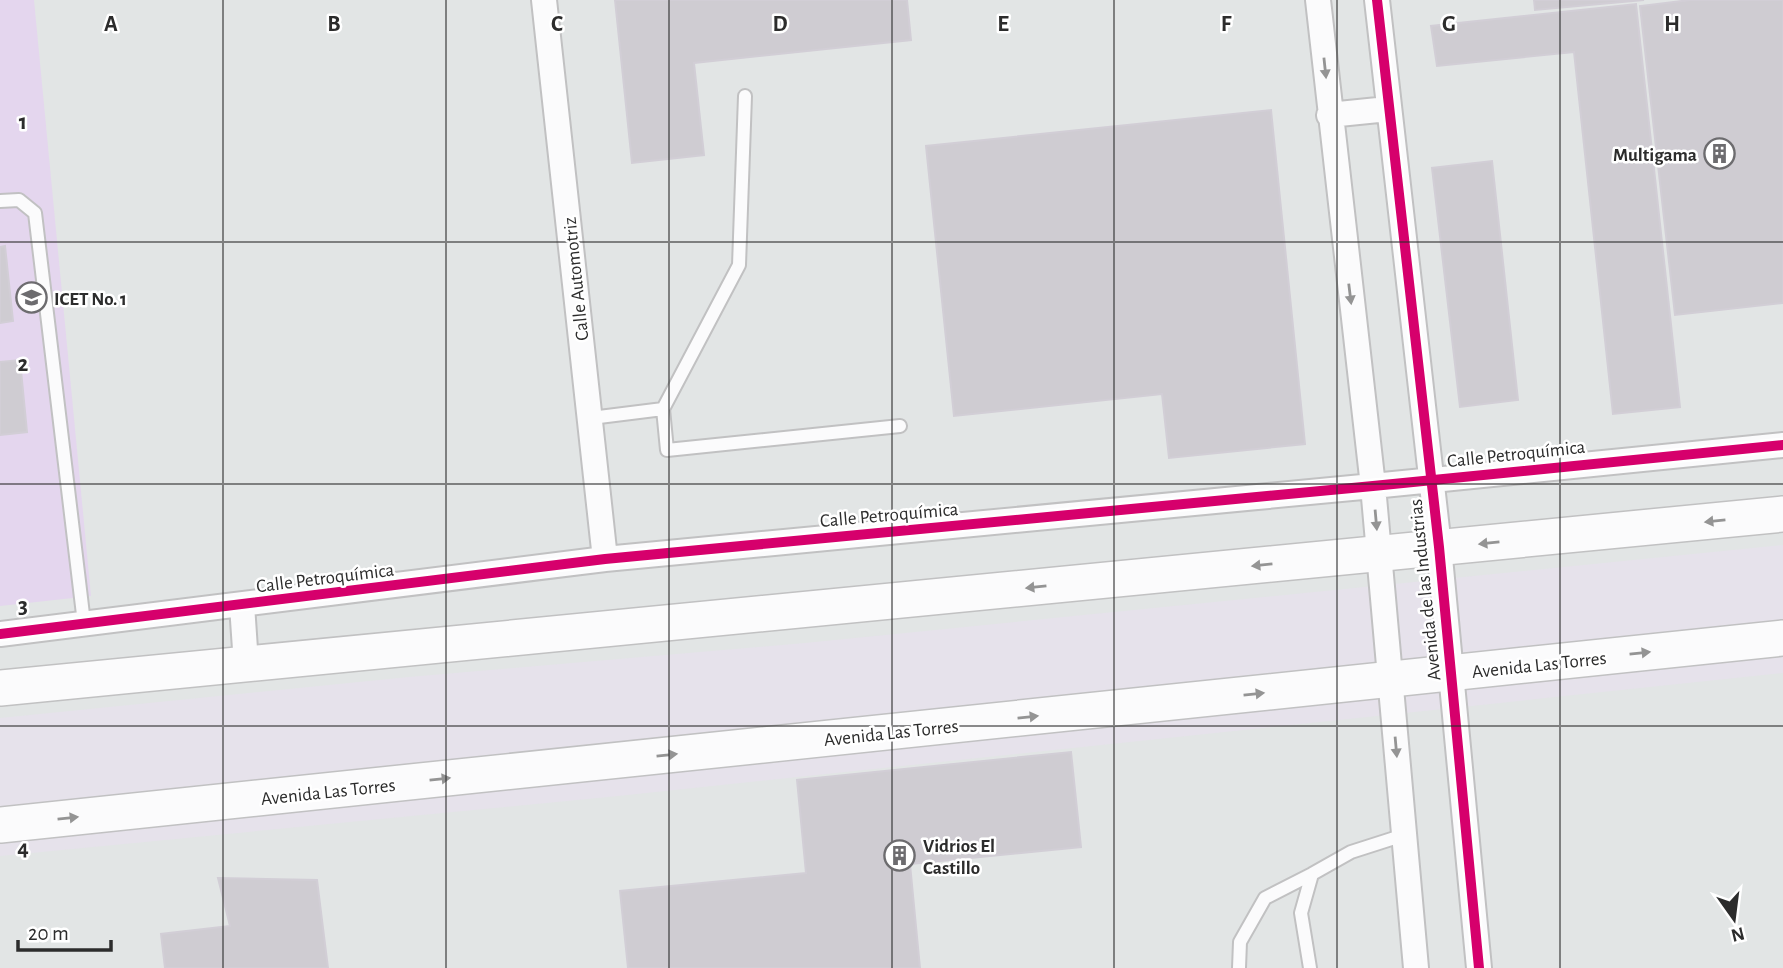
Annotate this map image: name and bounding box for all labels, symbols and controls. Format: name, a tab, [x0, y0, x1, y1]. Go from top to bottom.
text: A	[104, 13, 118, 36]
text: B	[327, 13, 341, 36]
text: C	[551, 13, 563, 36]
text: D	[772, 13, 788, 36]
text: E	[997, 13, 1009, 36]
text: F	[1221, 13, 1232, 36]
text: G	[1442, 13, 1456, 36]
text: H	[1664, 13, 1680, 36]
one-way arrow	[1319, 57, 1330, 79]
text: 1	[19, 111, 27, 134]
building icon: Multigama	[1703, 137, 1737, 171]
place label: Multigama	[1613, 146, 1697, 165]
street label: Calle Automotriz	[561, 216, 592, 342]
school or university icon: ICET No. 1	[14, 281, 48, 315]
one-way arrow	[1345, 283, 1356, 305]
place label: ICET No. 1	[54, 290, 127, 309]
text: 2	[18, 353, 29, 376]
street label: Calle Petroquímica	[1446, 438, 1586, 471]
street label: Avenida de las Industrias	[1407, 498, 1444, 682]
street label: Calle Petroquímica	[819, 500, 959, 531]
one-way arrow	[1371, 509, 1382, 531]
one-way arrow	[1704, 515, 1726, 526]
one-way arrow	[1477, 537, 1499, 548]
one-way arrow	[1251, 559, 1273, 570]
street label: Calle Petroquímica	[255, 561, 396, 596]
one-way arrow	[1025, 582, 1047, 593]
text: 3	[18, 595, 28, 618]
one-way arrow	[1629, 648, 1651, 659]
street label: Avenida Las Torres	[1471, 649, 1607, 682]
one-way arrow	[1243, 688, 1265, 699]
one-way arrow	[1017, 712, 1039, 723]
street label: Avenida Las Torres	[823, 717, 959, 750]
one-way arrow	[1391, 736, 1402, 758]
one-way arrow	[656, 749, 678, 760]
one-way arrow	[430, 773, 452, 784]
street label: Avenida Las Torres	[260, 776, 396, 809]
one-way arrow	[57, 812, 79, 823]
text: 4	[17, 837, 29, 860]
place label: Vidrios El Castillo	[923, 837, 995, 878]
building icon: Vidrios El Castillo	[883, 839, 917, 873]
north arrow	[1699, 884, 1769, 954]
scale bar	[18, 908, 110, 952]
text: 20 m	[28, 923, 69, 944]
text: N	[1729, 923, 1746, 945]

